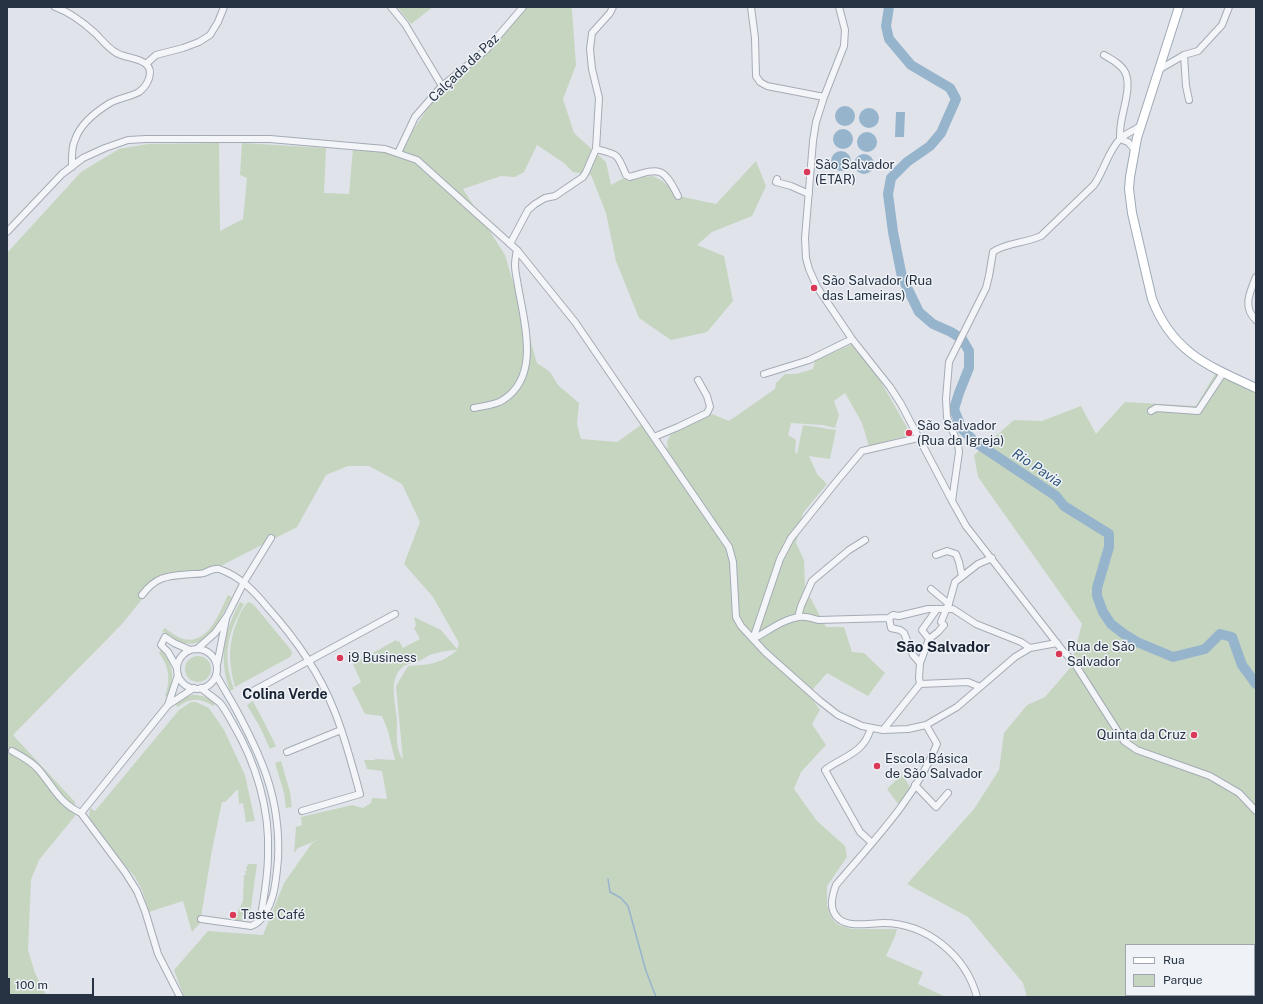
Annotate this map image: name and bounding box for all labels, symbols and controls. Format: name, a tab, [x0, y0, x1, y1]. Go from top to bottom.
street label: Calçada da Paz	[426, 31, 502, 105]
place label: São Salvador (ETAR)	[815, 157, 895, 188]
marker: São Salvador (ETAR)	[802, 167, 812, 177]
place label: São Salvador (Rua das Lameiras)	[822, 273, 932, 304]
marker: São Salvador (Rua das Lameiras)	[809, 283, 819, 293]
place label: São Salvador (Rua da Igreja)	[917, 418, 1004, 449]
marker: São Salvador (Rua da Igreja)	[904, 428, 914, 438]
water label: Rio Pavia	[1009, 445, 1065, 491]
district label: São Salvador	[896, 638, 990, 656]
place label: Rua de São Salvador	[1067, 639, 1135, 670]
marker: Rua de São Salvador	[1054, 649, 1064, 659]
place label: i9 Business	[348, 650, 417, 666]
marker: i9 Business	[335, 653, 345, 663]
district label: Colina Verde	[242, 687, 328, 703]
place label: Quinta da Cruz	[1097, 727, 1186, 743]
marker: Quinta da Cruz	[1189, 730, 1199, 740]
place label: Escola Básica de São Salvador	[885, 751, 983, 782]
marker: Escola Básica de São Salvador	[872, 761, 882, 771]
place label: Taste Café	[241, 907, 305, 923]
marker: Taste Café	[228, 910, 238, 920]
legend	[1125, 944, 1255, 996]
text: Rua	[1163, 953, 1185, 967]
scale bar	[10, 970, 96, 996]
text: Parque	[1163, 973, 1203, 987]
text: 100 m	[15, 978, 48, 992]

